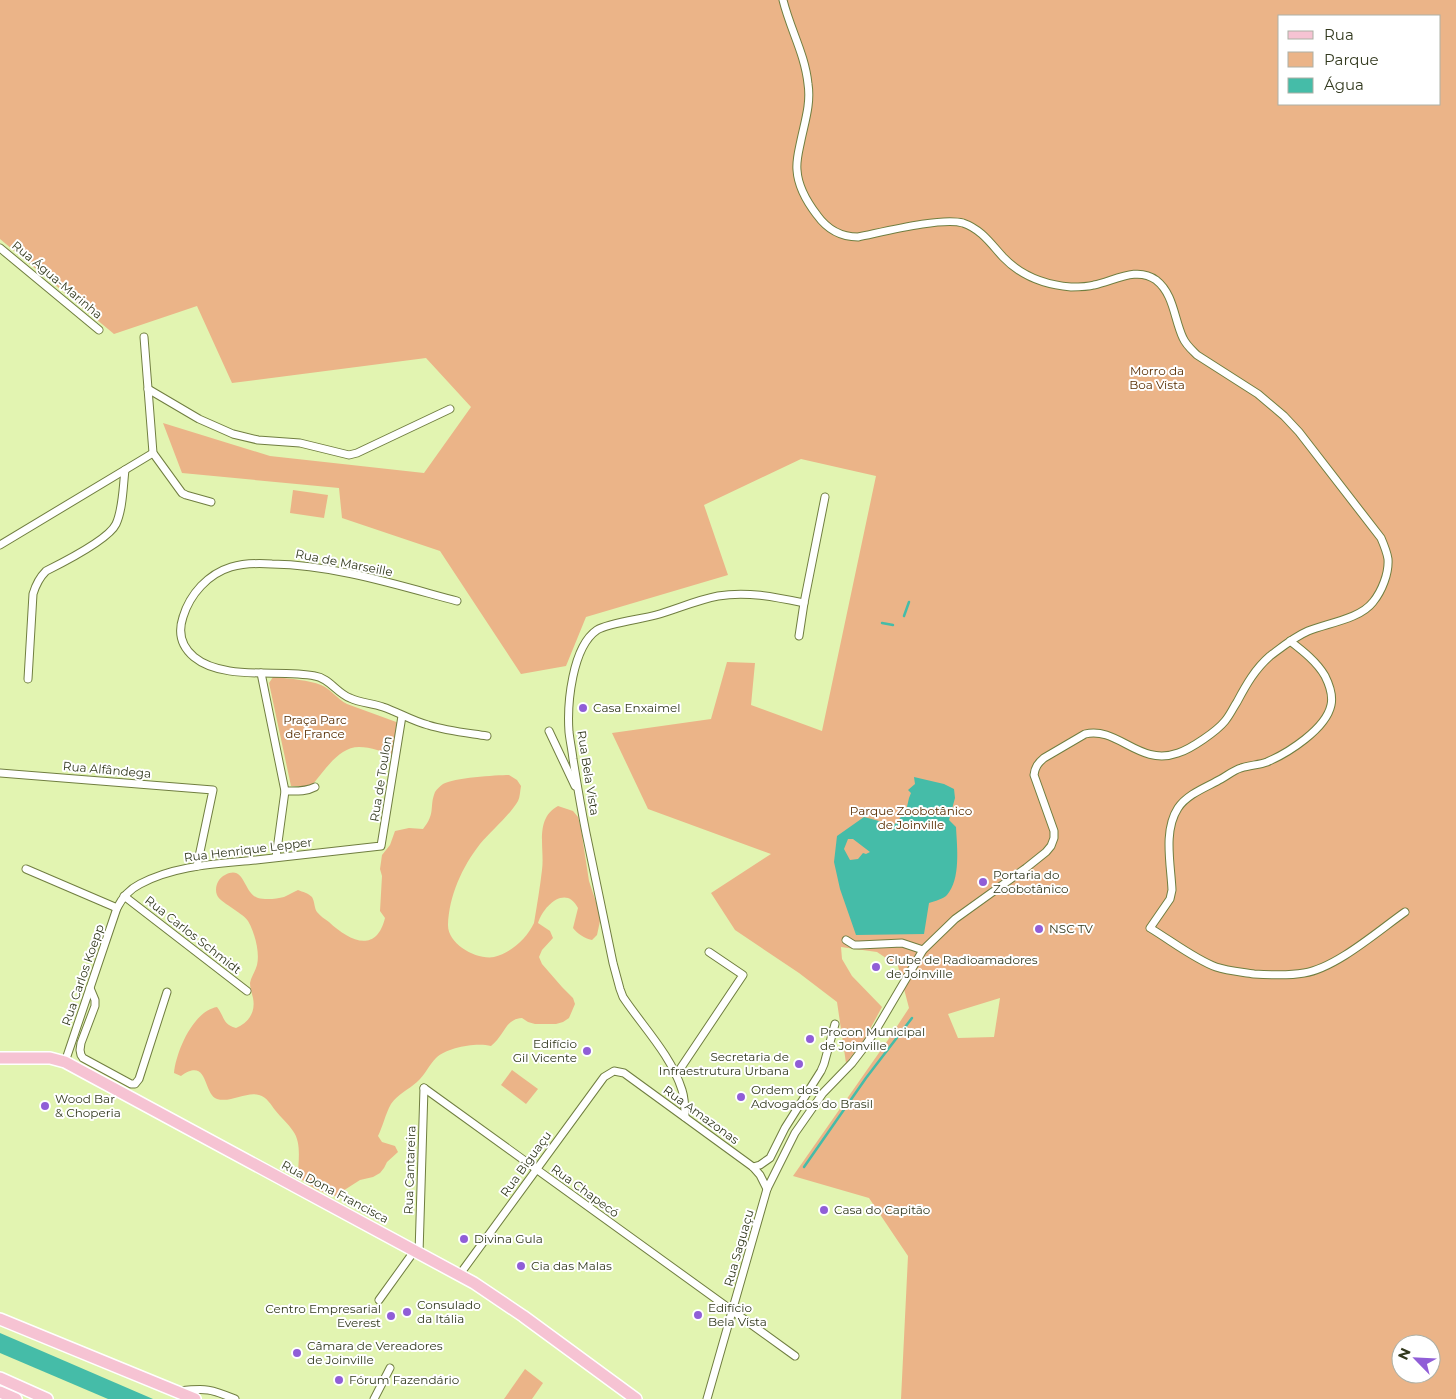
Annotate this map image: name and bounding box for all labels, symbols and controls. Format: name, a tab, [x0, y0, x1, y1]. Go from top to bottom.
legend	[1278, 15, 1441, 105]
text: Rua	[1324, 25, 1354, 44]
text: Parque	[1324, 50, 1379, 69]
text: Água	[1324, 75, 1364, 94]
street label: Rua Água-Marinha	[9, 237, 106, 322]
park label: Morro da Boa Vista	[1129, 363, 1185, 392]
street label: Rua de Marseille	[294, 546, 394, 579]
place label: Casa Enxaimel	[593, 700, 681, 715]
marker: Casa Enxaimel	[577, 702, 589, 714]
park label: Praça Parc de France	[283, 712, 347, 741]
street label: Rua Bela Vista	[574, 729, 603, 816]
street label: Rua de Toulon	[366, 735, 395, 823]
street label: Rua Alfândega	[62, 758, 152, 781]
park label: Parque Zoobotânico de Joinville	[850, 803, 972, 832]
street label: Rua Henrique Lepper	[183, 834, 313, 865]
place label: Portaria do Zoobotânico	[993, 867, 1069, 896]
marker: Portaria do Zoobotânico	[977, 876, 989, 888]
street label: Rua Carlos Schmidt	[142, 892, 244, 977]
place label: NSC TV	[1049, 921, 1094, 936]
street label: Rua Carlos Koepp	[58, 922, 107, 1028]
marker: NSC TV	[1033, 923, 1045, 935]
place label: Clube de Radioamadores de Joinville	[886, 952, 1038, 981]
marker: Clube de Radioamadores de Joinville	[870, 961, 882, 973]
place label: Procon Municipal de Joinville	[820, 1024, 925, 1053]
marker: Procon Municipal de Joinville	[804, 1033, 816, 1045]
place label: Edifício Gil Vicente	[513, 1036, 577, 1065]
marker: Edifício Gil Vicente	[581, 1045, 593, 1057]
place label: Secretaria de Infraestrutura Urbana	[659, 1049, 789, 1078]
marker: Secretaria de Infraestrutura Urbana	[793, 1058, 805, 1070]
street label: Rua Amazonas	[660, 1082, 742, 1147]
place label: Ordem dos Advogados do Brasil	[751, 1082, 873, 1111]
place label: Wood Bar & Choperia	[55, 1091, 121, 1120]
marker: Ordem dos Advogados do Brasil	[735, 1091, 747, 1103]
marker: Wood Bar & Choperia	[39, 1100, 51, 1112]
street label: Rua Cantareira	[400, 1125, 419, 1215]
street label: Rua Biguaçu	[497, 1128, 554, 1199]
street label: Rua Dona Francisca	[279, 1157, 391, 1226]
street label: Rua Chapecó	[548, 1161, 622, 1220]
place label: Casa do Capitão	[834, 1202, 930, 1217]
marker: Casa do Capitão	[818, 1204, 830, 1216]
street label: Rua Saguaçu	[720, 1208, 757, 1288]
place label: Divina Gula	[474, 1231, 543, 1246]
marker: Divina Gula	[458, 1233, 470, 1245]
place label: Cia das Malas	[531, 1258, 612, 1273]
marker: Cia das Malas	[515, 1260, 527, 1272]
place label: Consulado da Itália	[417, 1297, 481, 1326]
place label: Edifício Bela Vista	[708, 1300, 767, 1329]
place label: Centro Empresarial Everest	[265, 1301, 381, 1330]
marker: Consulado da Itália	[401, 1306, 413, 1318]
marker: Edifício Bela Vista	[692, 1309, 704, 1321]
marker: Centro Empresarial Everest	[385, 1310, 397, 1322]
north arrow	[1391, 1334, 1441, 1384]
place label: Câmara de Vereadores de Joinville	[307, 1338, 443, 1367]
text: N	[1394, 1345, 1415, 1363]
marker: Câmara de Vereadores de Joinville	[291, 1347, 303, 1359]
place label: Fórum Fazendário	[349, 1372, 459, 1387]
marker: Fórum Fazendário	[333, 1374, 345, 1386]

